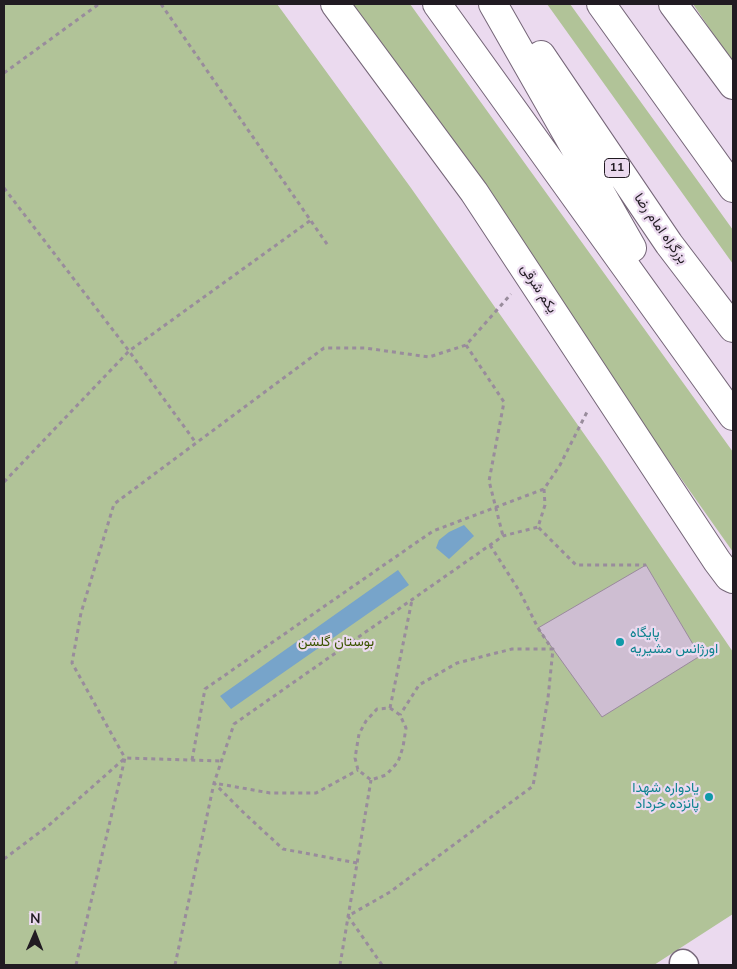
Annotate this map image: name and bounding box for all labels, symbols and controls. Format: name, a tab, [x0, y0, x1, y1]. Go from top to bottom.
road number: 11	[604, 158, 630, 178]
street label: بزرگراه امام رضا	[630, 191, 690, 267]
street label: یکم شرقی	[516, 261, 560, 317]
place label: پایگاه اورژانس مشیریه	[630, 626, 718, 658]
park label: بوستان گلشن	[298, 635, 374, 651]
marker: پایگاه اورژانس مشیریه	[614, 636, 626, 648]
place label: یادواره شهدا پانزده خرداد	[632, 781, 699, 814]
marker: یادواره شهدا پانزده خرداد	[703, 791, 715, 803]
north arrow	[10, 909, 60, 959]
text: N	[30, 909, 41, 928]

